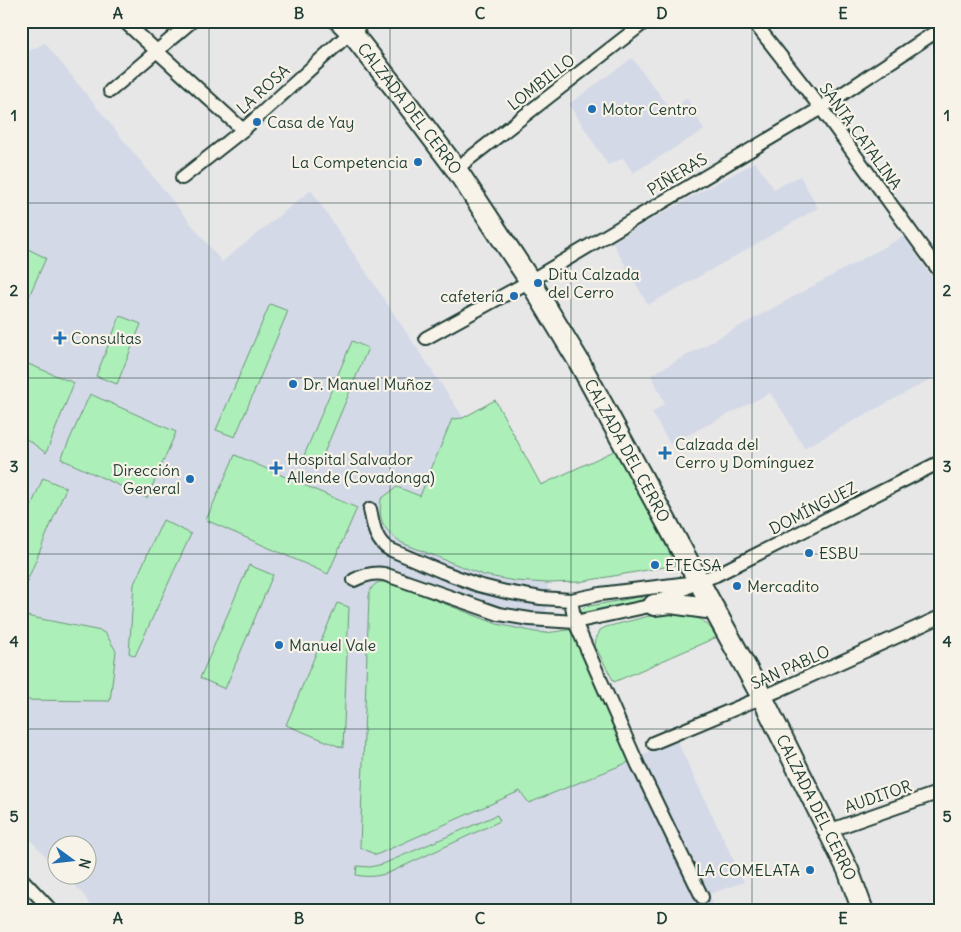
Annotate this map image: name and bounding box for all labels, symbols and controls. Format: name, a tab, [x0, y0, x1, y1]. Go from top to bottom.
text: A	[113, 3, 123, 23]
text: B	[294, 3, 305, 23]
text: C	[475, 3, 486, 23]
text: D	[656, 3, 668, 23]
text: E	[838, 3, 848, 23]
street label: CALZADA DEL CERRO	[353, 39, 466, 178]
street label: LOMBILLO	[503, 50, 579, 114]
street label: LA ROSA	[232, 60, 294, 118]
street label: SANTA CATALINA	[816, 79, 906, 193]
place label: Motor Centro	[602, 99, 697, 119]
marker: Motor Centro	[586, 103, 598, 115]
text: 1	[11, 105, 17, 125]
text: 1	[944, 105, 950, 125]
place label: Casa de Yay	[267, 112, 354, 132]
marker: Casa de Yay	[251, 116, 263, 128]
street label: PIÑERAS	[643, 148, 711, 200]
place label: La Competencia	[291, 152, 408, 172]
marker: La Competencia	[412, 156, 424, 168]
place label: Ditu Calzada del Cerro	[548, 264, 640, 302]
marker: Ditu Calzada del Cerro	[532, 277, 544, 289]
text: 2	[10, 280, 19, 300]
text: 2	[943, 280, 952, 300]
place label: cafetería	[440, 286, 504, 306]
marker: cafetería	[508, 290, 520, 302]
place label: Consultas	[71, 328, 142, 348]
marker: Consultas	[53, 331, 67, 345]
place label: Dr. Manuel Muñoz	[303, 374, 432, 394]
street label: CALZADA DEL CERRO	[580, 375, 675, 526]
marker: Dr. Manuel Muñoz	[287, 378, 299, 390]
place label: Calzada del Cerro y Domínguez	[675, 434, 814, 472]
marker: Calzada del Cerro y Domínguez	[659, 447, 671, 459]
place label: Hospital Salvador Allende (Covadonga)	[287, 449, 435, 487]
text: 3	[9, 456, 19, 476]
text: 3	[942, 456, 952, 476]
place label: Dirección General	[112, 460, 180, 498]
marker: Hospital Salvador Allende (Covadonga)	[269, 461, 283, 475]
marker: Dirección General	[184, 473, 196, 485]
street label: DOMÍNGUEZ	[766, 477, 860, 539]
place label: ESBU	[819, 543, 859, 563]
marker: ESBU	[803, 547, 815, 559]
place label: ETECSA	[665, 555, 722, 575]
marker: ETECSA	[649, 559, 661, 571]
place label: Mercadito	[747, 576, 819, 596]
marker: Mercadito	[731, 580, 743, 592]
text: 4	[9, 631, 19, 651]
text: 4	[942, 631, 952, 651]
place label: Manuel Vale	[289, 635, 376, 655]
marker: Manuel Vale	[273, 639, 285, 651]
street label: SAN PABLO	[747, 641, 833, 693]
street label: CALZADA DEL CERRO	[772, 731, 861, 883]
street label: AUDITOR	[842, 775, 914, 817]
text: 5	[9, 806, 19, 826]
text: 5	[942, 806, 952, 826]
north arrow	[48, 834, 98, 884]
text: N	[75, 856, 95, 870]
place label: LA COMELATA	[696, 860, 800, 880]
marker: LA COMELATA	[804, 864, 816, 876]
text: A	[113, 908, 123, 928]
text: B	[294, 908, 305, 928]
text: C	[475, 908, 486, 928]
text: D	[656, 908, 668, 928]
text: E	[838, 908, 848, 928]

